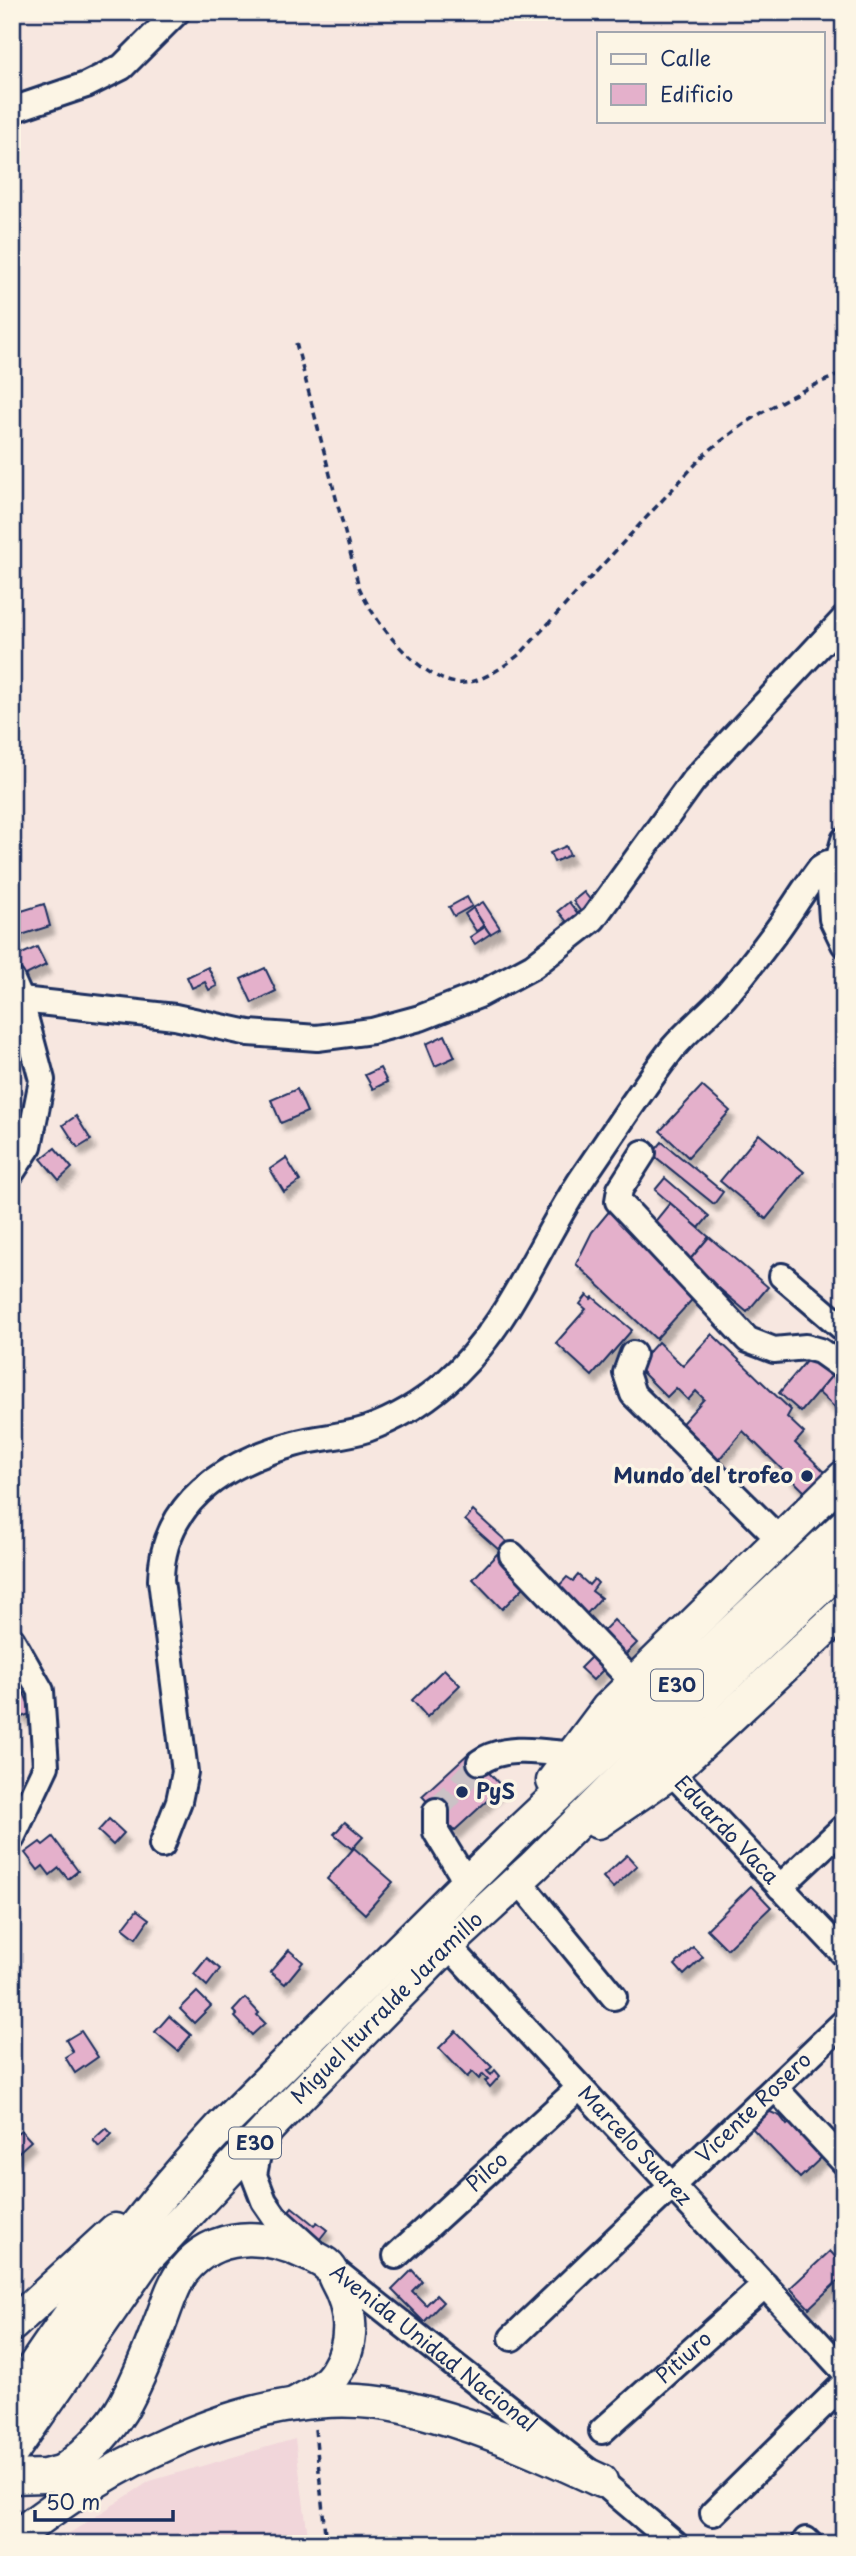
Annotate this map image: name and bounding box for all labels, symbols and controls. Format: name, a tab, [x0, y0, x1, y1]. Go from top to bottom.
legend	[597, 32, 824, 122]
text: Calle	[660, 41, 711, 73]
text: Edificio	[660, 77, 733, 109]
place label: Mundo del trofeo	[613, 1458, 793, 1490]
marker: Mundo del trofeo	[799, 1468, 815, 1484]
road number: E30	[651, 1670, 703, 1700]
street label: Eduardo Vaca	[668, 1767, 788, 1891]
place label: PyS	[476, 1774, 515, 1806]
marker: PyS	[454, 1784, 470, 1800]
street label: Miguel Iturralde Jaramillo	[282, 1903, 489, 2110]
street label: Vicente Rosero	[688, 2043, 818, 2169]
street label: Marcelo Suarez	[572, 2077, 701, 2212]
road number: E30	[229, 2128, 281, 2158]
street label: Pilco	[458, 2143, 514, 2198]
street label: Avenida Unidad Nacional	[324, 2255, 545, 2439]
street label: Pitiuro	[647, 2322, 718, 2390]
scale bar	[35, 2479, 173, 2523]
text: 50 m	[46, 2485, 100, 2517]

